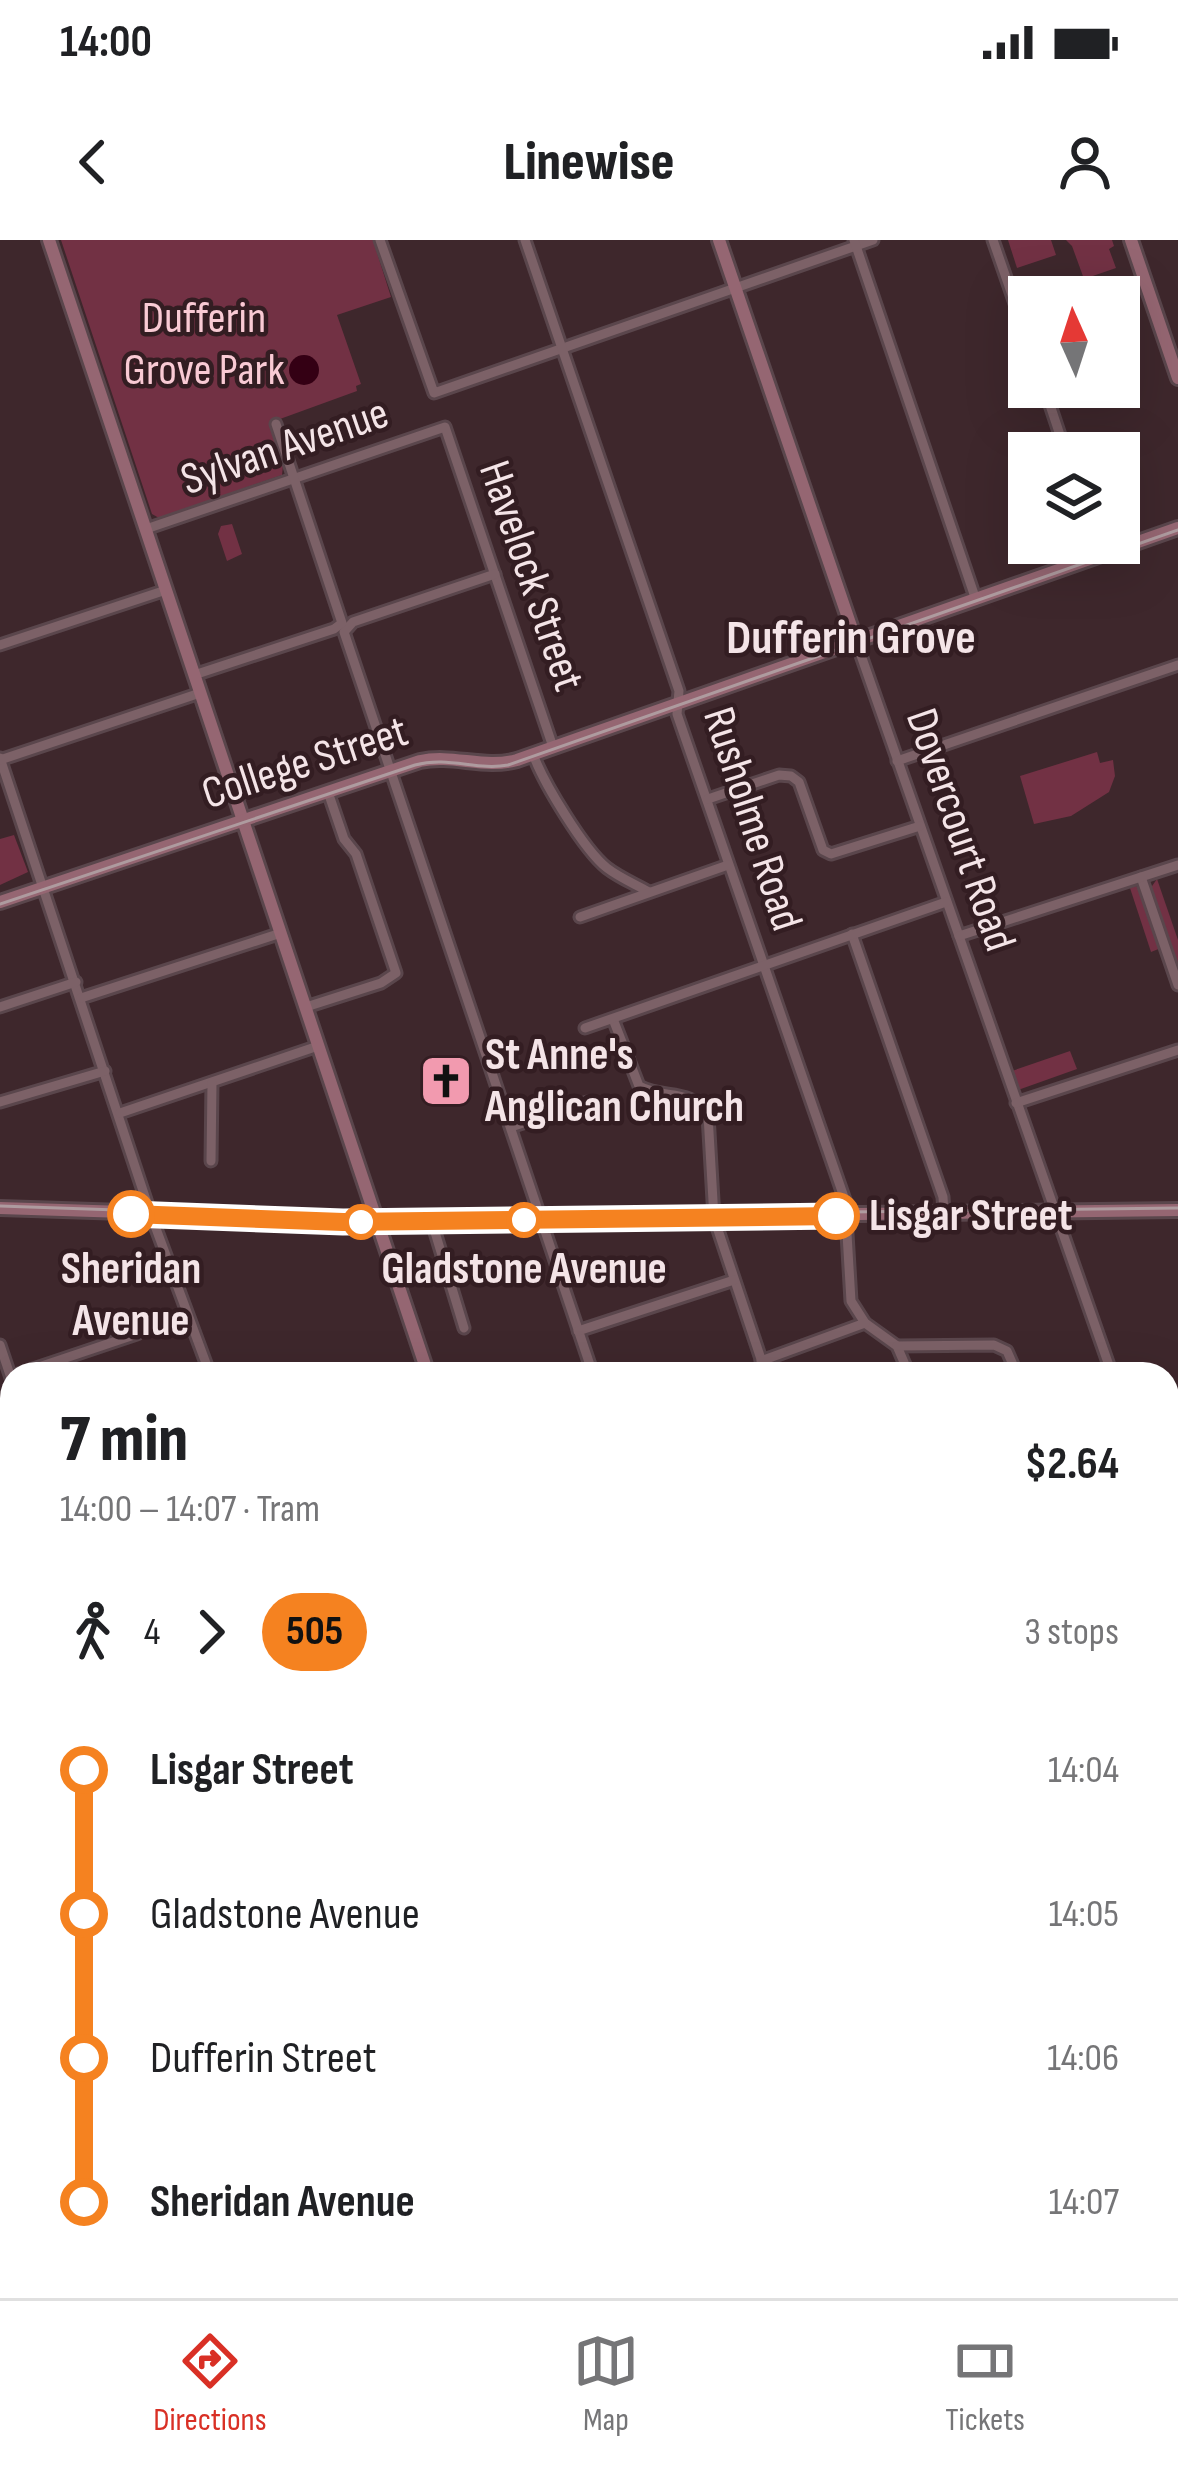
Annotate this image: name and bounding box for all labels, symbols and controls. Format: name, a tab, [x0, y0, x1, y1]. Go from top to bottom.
text: 14:00	[60, 15, 152, 70]
icon: back	[60, 129, 126, 195]
icon: person	[1052, 129, 1118, 195]
text: Linewise	[503, 130, 675, 195]
north arrow	[1008, 276, 1140, 408]
map controls	[1008, 276, 1140, 564]
park label: Dufferin Grove Park	[123, 291, 285, 398]
street label: Sylvan Avenue	[174, 386, 396, 508]
button: layers	[1008, 432, 1140, 564]
street label: Havelock Street	[466, 454, 596, 698]
district label: Dufferin Grove	[726, 610, 976, 667]
street label: Rusholme Road	[690, 701, 814, 937]
street label: Dovercourt Road	[893, 702, 1027, 958]
street label: College Street	[195, 704, 415, 822]
place label: St Anne's Anglican Church	[484, 1028, 744, 1135]
church icon: St Anne's Anglican Church	[418, 1053, 474, 1109]
place label: Lisgar Street	[869, 1189, 1073, 1244]
marker: Sheridan Avenue	[109, 1192, 153, 1236]
marker: Lisgar Street	[814, 1194, 858, 1238]
marker: Gladstone Avenue	[508, 1204, 540, 1236]
unlabelled marker	[345, 1206, 377, 1238]
place label: Sheridan Avenue	[61, 1242, 201, 1349]
place label: Gladstone Avenue	[381, 1242, 667, 1297]
text: 7 min	[60, 1401, 188, 1480]
text: $2.64	[1024, 1437, 1119, 1492]
text: 14:00 – 14:07 · Tram	[60, 1486, 320, 1533]
icon: walk	[60, 1599, 126, 1665]
icon: forward	[178, 1599, 244, 1665]
text: 505	[286, 1606, 343, 1657]
text: 4	[144, 1609, 160, 1656]
text: 3 stops	[1025, 1609, 1119, 1656]
text: Lisgar Street	[150, 1743, 354, 1798]
text: 14:04	[1048, 1747, 1119, 1794]
text: Gladstone Avenue	[150, 1887, 420, 1942]
text: 14:05	[1049, 1891, 1119, 1938]
text: Dufferin Street	[150, 2031, 377, 2086]
text: 14:06	[1047, 2035, 1119, 2082]
text: Sheridan Avenue	[150, 2175, 415, 2230]
text: 14:07	[1049, 2179, 1119, 2226]
tab: Directions	[153, 2328, 267, 2440]
tab: Map	[573, 2328, 639, 2440]
tab: Tickets	[945, 2328, 1025, 2440]

